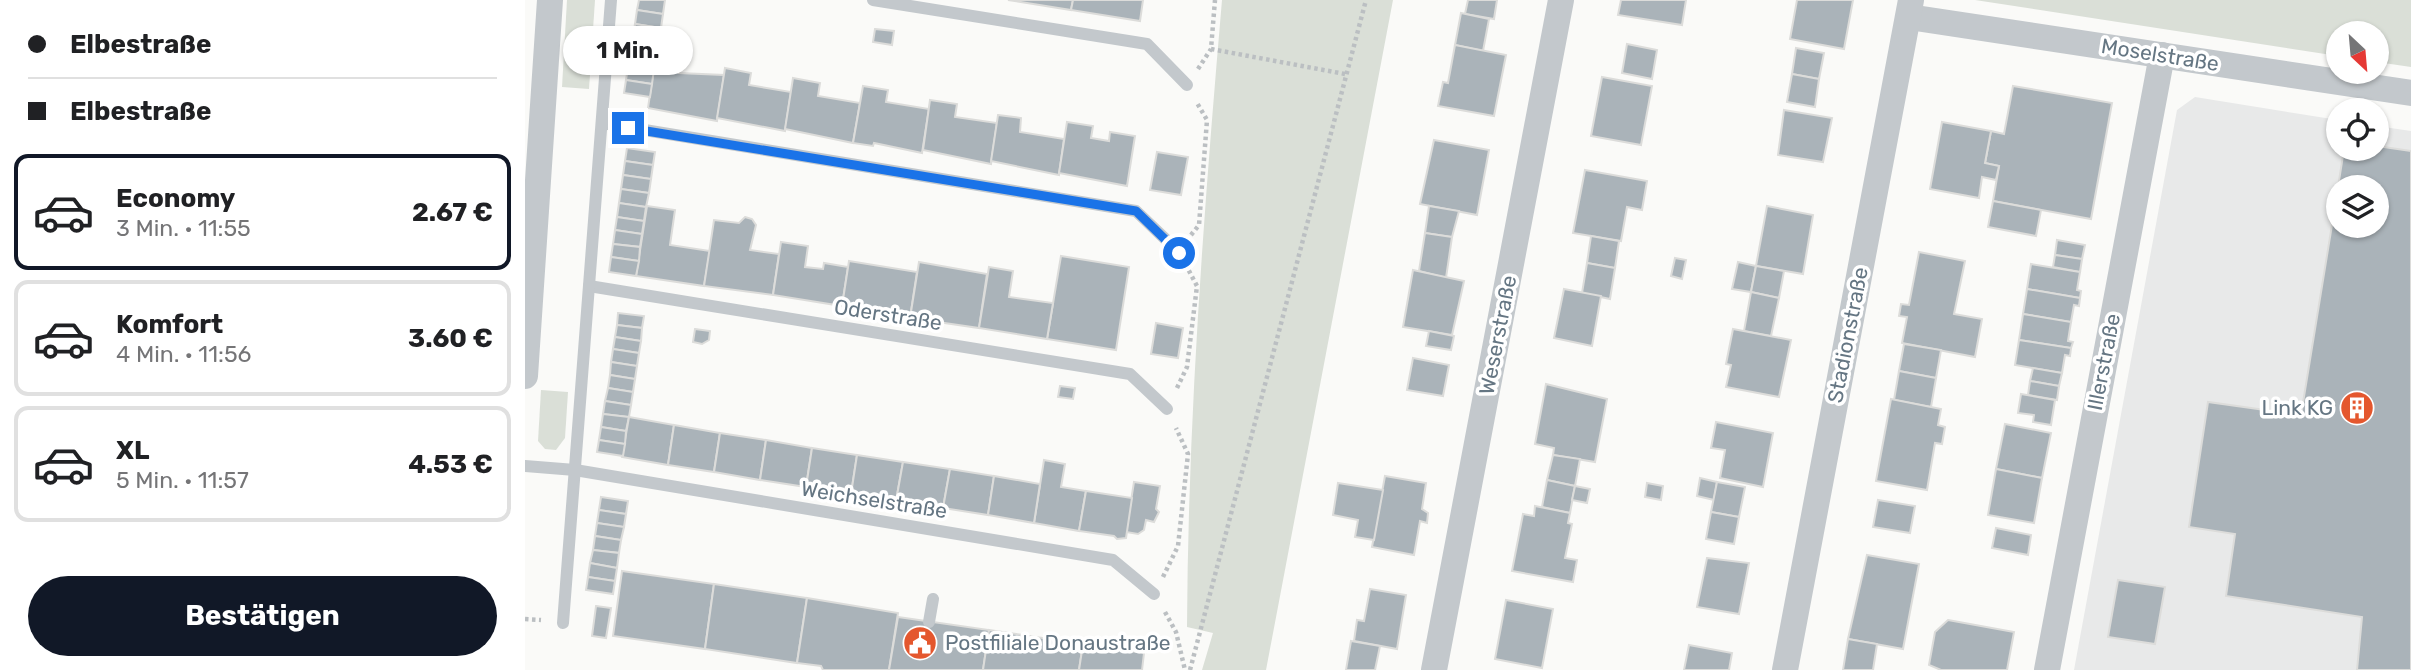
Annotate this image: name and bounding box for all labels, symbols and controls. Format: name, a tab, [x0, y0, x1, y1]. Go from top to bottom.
north arrow	[2326, 21, 2389, 84]
map controls	[2326, 21, 2389, 238]
callout: 1 Min.	[563, 26, 693, 76]
text: Elbestraße	[70, 29, 211, 60]
street label: Moselstraße	[2099, 33, 2221, 76]
text: 1 Min.	[596, 36, 660, 64]
text: Elbestraße	[70, 96, 211, 127]
button: locate	[2326, 98, 2389, 161]
route end	[612, 112, 644, 144]
button: layers	[2326, 175, 2389, 238]
icon: car	[32, 181, 95, 244]
text: Economy	[116, 183, 235, 214]
text: 2.67 €	[412, 197, 493, 228]
text: 3 Min. · 11:55	[116, 214, 251, 242]
route start	[1163, 237, 1195, 269]
street label: Stadionstraße	[1822, 265, 1873, 405]
street label: Weserstraße	[1474, 273, 1521, 397]
street label: Oderstraße	[832, 294, 944, 335]
icon: car	[32, 307, 95, 370]
text: Komfort	[116, 309, 223, 340]
street label: Illerstraße	[2082, 311, 2125, 412]
text: 3.60 €	[408, 323, 493, 354]
text: 4 Min. · 11:56	[116, 340, 251, 368]
building icon: Link KG	[2338, 389, 2376, 427]
place label: Link KG	[2261, 395, 2333, 420]
icon: car	[32, 433, 95, 496]
text: XL	[116, 435, 149, 466]
text: 4.53 €	[408, 449, 493, 480]
text: 5 Min. · 11:57	[116, 466, 249, 494]
street label: Weichselstraße	[799, 476, 949, 523]
button: Bestätigen	[28, 576, 497, 656]
public building icon: Postfiliale Donaustraße	[901, 624, 939, 662]
place label: Postfiliale Donaustraße	[945, 630, 1171, 655]

